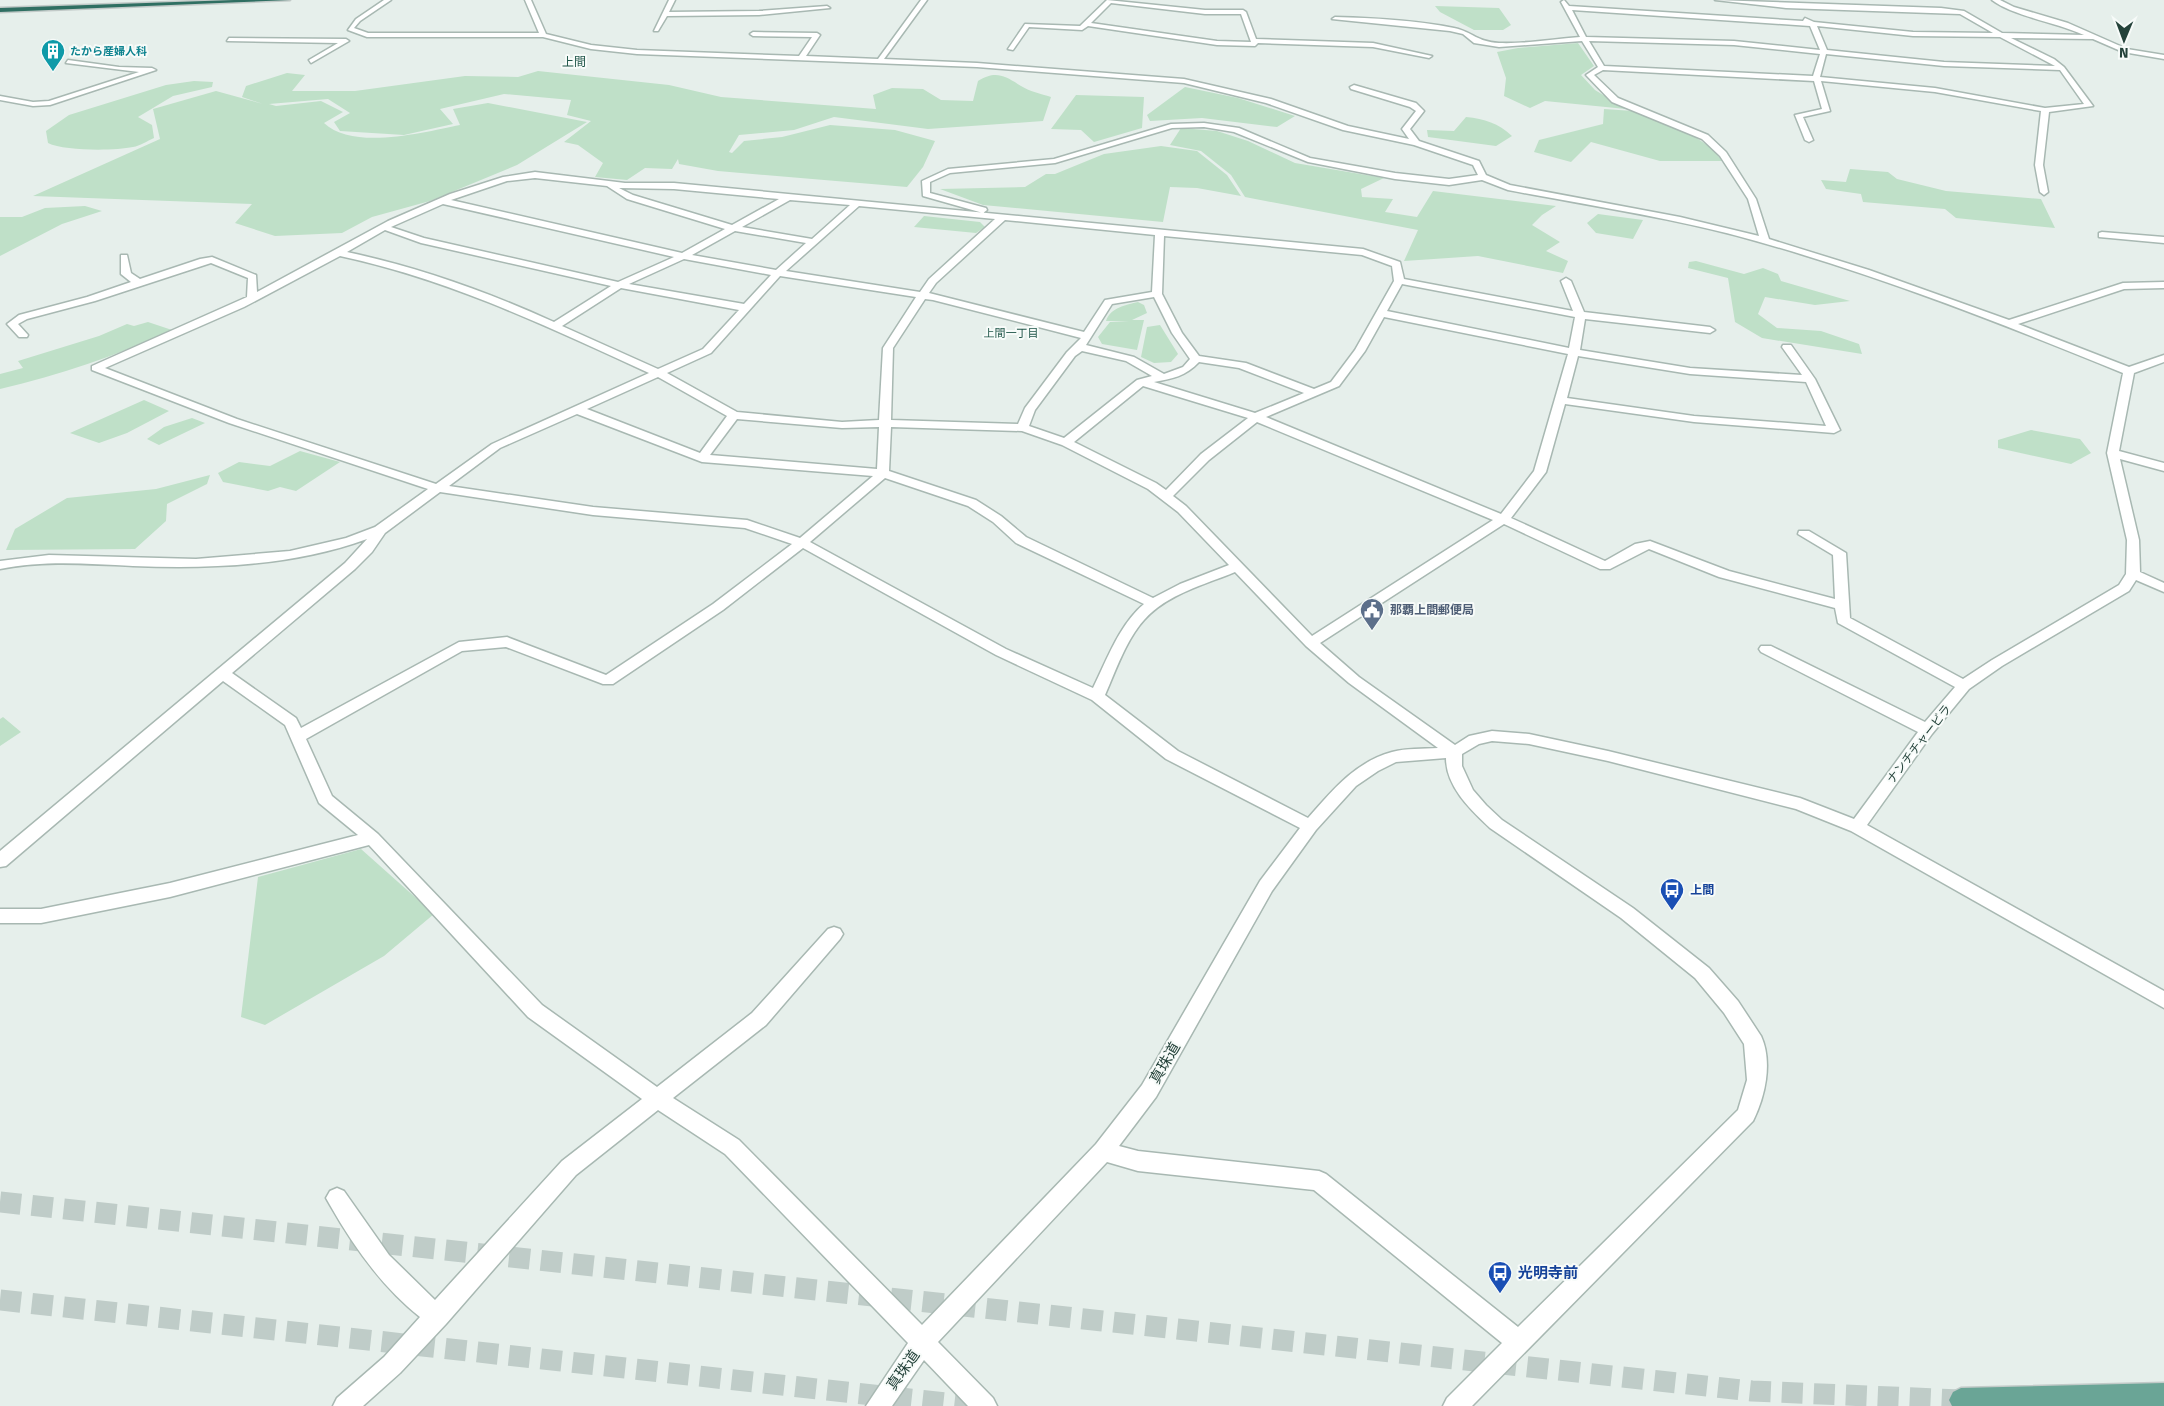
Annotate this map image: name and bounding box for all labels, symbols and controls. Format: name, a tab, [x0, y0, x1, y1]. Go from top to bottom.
north arrow	[2099, 15, 2149, 65]
building icon: たから産婦人科	[40, 38, 66, 72]
text: N	[2119, 44, 2129, 61]
place label: たから産婦人科	[70, 45, 147, 58]
district label: 上間	[562, 55, 586, 69]
district label: 上間一丁目	[984, 327, 1039, 340]
public building icon: 那覇上間郵便局	[1359, 597, 1385, 631]
place label: 那覇上間郵便局	[1390, 603, 1474, 617]
street label: ナンチチャービラ	[1884, 702, 1954, 786]
bus stop icon: 上間	[1659, 877, 1685, 911]
place label: 上間	[1690, 883, 1714, 897]
street label: 真珠道	[1146, 1039, 1184, 1087]
bus stop icon: 光明寺前	[1487, 1260, 1513, 1294]
place label: 光明寺前	[1518, 1264, 1578, 1282]
street label: 真珠道	[883, 1346, 923, 1394]

